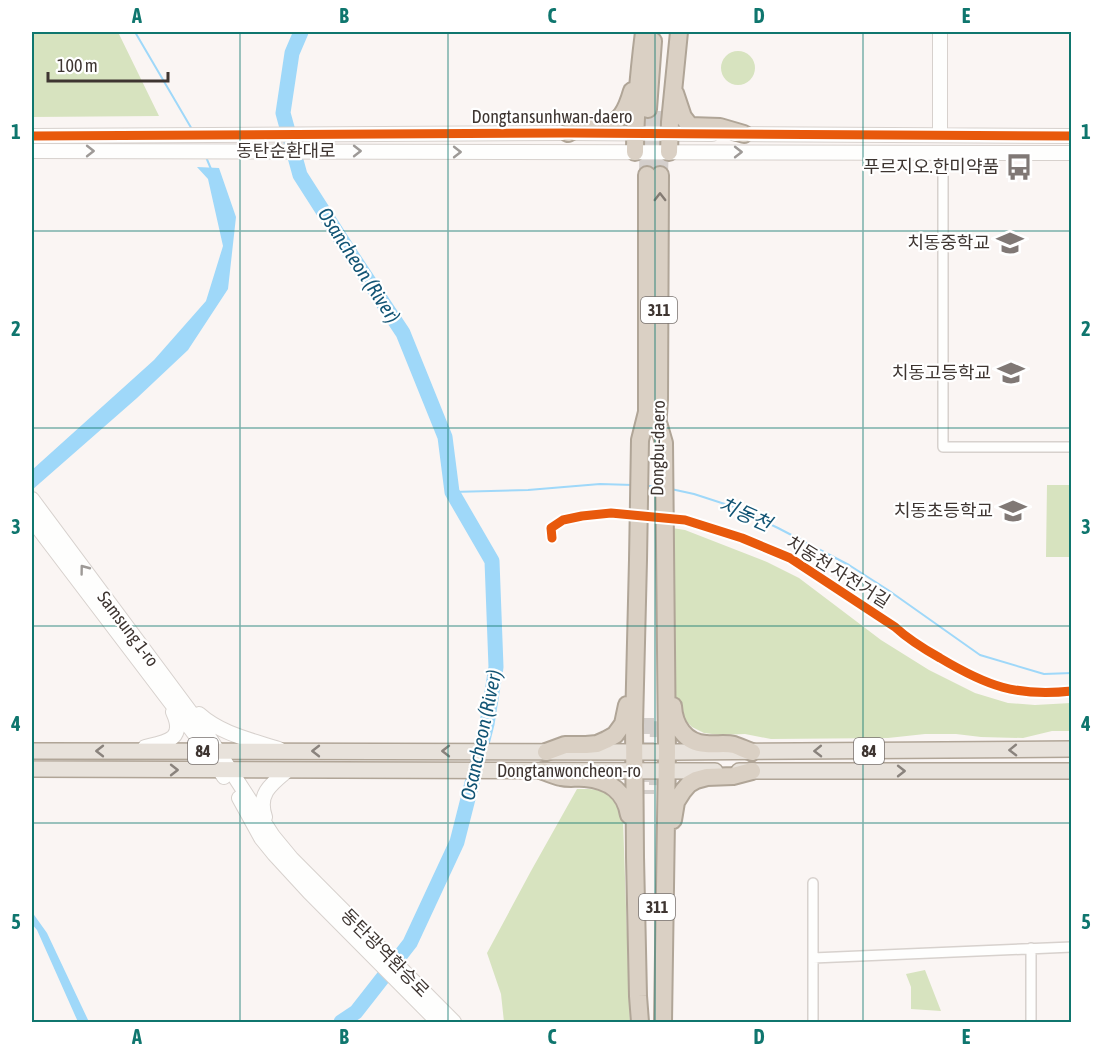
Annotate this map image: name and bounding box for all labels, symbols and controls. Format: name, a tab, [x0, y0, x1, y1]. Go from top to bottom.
text: A	[131, 4, 142, 27]
text: B	[339, 4, 349, 27]
text: C	[548, 4, 557, 27]
text: D	[753, 4, 765, 27]
text: E	[962, 4, 971, 27]
scale bar	[48, 45, 168, 83]
text: 100 m	[57, 55, 98, 76]
street label: Dongtansunhwan-daero	[472, 106, 632, 127]
text: 1	[11, 120, 21, 143]
text: 1	[1081, 120, 1091, 143]
street label: 동탄순환대로	[236, 140, 336, 161]
one-way arrow	[85, 145, 94, 157]
one-way arrow	[353, 145, 362, 157]
one-way arrow	[453, 146, 462, 158]
one-way arrow	[734, 146, 743, 158]
bus stop icon: 푸르지오.한미약품	[1004, 152, 1034, 182]
place label: 푸르지오.한미약품	[863, 156, 999, 177]
one-way arrow	[654, 193, 666, 202]
water label: Osancheon (River)	[314, 203, 405, 327]
school or university icon: 치동중학교	[995, 228, 1025, 258]
place label: 치동중학교	[907, 232, 990, 253]
road number: 311	[641, 297, 677, 323]
text: 2	[11, 317, 21, 340]
text: 2	[1081, 317, 1091, 340]
school or university icon: 치동고등학교	[996, 358, 1026, 388]
place label: 치동고등학교	[892, 362, 991, 383]
street label: Dongbu-daero	[646, 400, 669, 496]
water label: 치동천	[715, 492, 777, 536]
school or university icon: 치동초등학교	[998, 496, 1028, 526]
place label: 치동초등학교	[894, 500, 993, 521]
text: 3	[11, 515, 21, 538]
text: 3	[1081, 515, 1091, 538]
street label: 치동천 자전거길	[783, 531, 894, 612]
one-way arrow	[80, 564, 91, 575]
street label: Samsung 1-ro	[93, 587, 163, 670]
water label: Osancheon (River)	[455, 668, 506, 802]
text: 4	[10, 712, 21, 735]
text: 4	[1080, 712, 1091, 735]
road number: 84	[188, 738, 218, 764]
road number: 84	[854, 738, 884, 764]
one-way arrow	[1009, 744, 1018, 756]
one-way arrow	[96, 745, 105, 757]
one-way arrow	[312, 745, 321, 757]
one-way arrow	[441, 745, 450, 757]
one-way arrow	[814, 745, 823, 757]
street label: Dongtanwoncheon-ro	[497, 760, 641, 781]
one-way arrow	[169, 764, 178, 776]
one-way arrow	[897, 765, 906, 777]
road number: 311	[639, 894, 675, 920]
street label: 동탄광역환승로	[337, 904, 434, 1001]
text: 5	[11, 910, 21, 933]
text: 5	[1081, 910, 1091, 933]
text: A	[131, 1025, 142, 1048]
text: B	[339, 1025, 349, 1048]
text: C	[548, 1025, 557, 1048]
text: D	[753, 1025, 765, 1048]
text: E	[962, 1025, 971, 1048]

